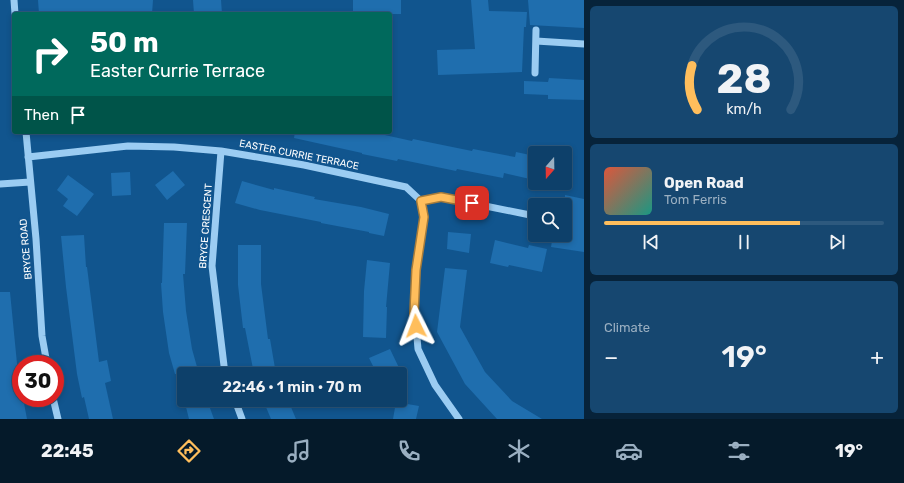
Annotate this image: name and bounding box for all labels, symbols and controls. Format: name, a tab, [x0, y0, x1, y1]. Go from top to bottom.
text: 50 m	[90, 26, 159, 59]
icon: right	[24, 28, 76, 80]
text: 28	[716, 54, 772, 103]
text: Easter Currie Terrace	[90, 60, 265, 82]
text: km/h	[726, 100, 762, 117]
icon: arrive	[67, 104, 89, 126]
text: Then	[24, 106, 59, 124]
street label: EASTER CURRIE TERRACE	[238, 138, 360, 172]
north arrow	[528, 146, 572, 190]
map controls	[528, 146, 572, 242]
text: Open Road	[664, 174, 744, 192]
street label: BRYCE CRESCENT	[197, 183, 215, 269]
pin	[455, 186, 489, 220]
icon: arrive	[461, 192, 483, 214]
text: Tom Ferris	[664, 192, 727, 207]
button: search	[528, 198, 572, 242]
street label: BRYCE ROAD	[17, 218, 35, 280]
icon: previous	[640, 231, 662, 253]
icon: pause	[733, 231, 755, 253]
icon: next	[826, 231, 848, 253]
position arrow	[395, 305, 437, 347]
text: Climate	[604, 320, 650, 335]
text: 19°	[722, 339, 767, 375]
text: −	[604, 344, 618, 371]
text: +	[870, 344, 884, 371]
speed limit sign: 30	[12, 355, 64, 407]
text: 22:46 · 1 min · 70 m	[222, 378, 362, 396]
icon: directions	[175, 437, 203, 465]
icon: music	[285, 437, 313, 465]
icon: phone	[395, 437, 423, 465]
icon: climate	[505, 437, 533, 465]
icon: car	[615, 437, 643, 465]
icon: filters	[725, 437, 753, 465]
text: 22:45	[41, 440, 94, 462]
text: 19°	[835, 440, 863, 462]

